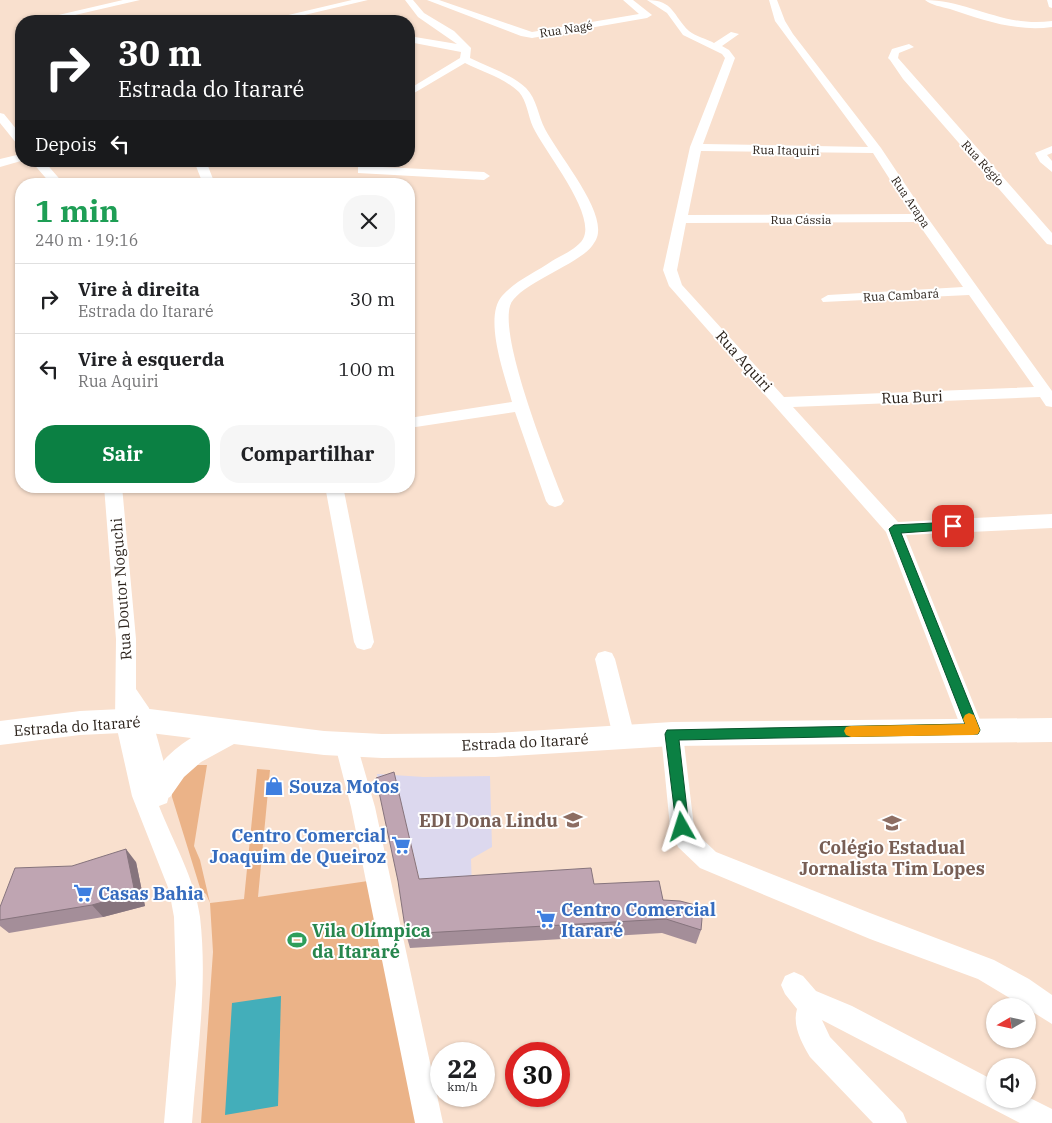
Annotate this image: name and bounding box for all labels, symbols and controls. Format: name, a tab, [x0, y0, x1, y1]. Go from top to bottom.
street label: Rua Nagé	[538, 17, 594, 41]
text: 30 m	[118, 30, 202, 76]
icon: right	[35, 35, 100, 100]
text: Estrada do Itararé	[118, 74, 304, 103]
icon: left	[106, 130, 134, 158]
text: Depois	[35, 132, 96, 156]
street label: Rua Régio	[959, 137, 1008, 189]
street label: Rua Itaquiri	[752, 142, 820, 158]
street label: Rua Arapa	[888, 173, 934, 231]
text: 1 min	[35, 191, 119, 230]
button: close	[343, 195, 395, 247]
street label: Rua Cássia	[771, 212, 832, 227]
text: 240 m · 19:16	[35, 230, 138, 250]
text: Vire à direita	[78, 277, 200, 301]
icon: right	[35, 285, 63, 313]
street label: Rua Cambará	[863, 285, 940, 304]
text: 30 m	[350, 287, 395, 311]
text: Estrada do Itararé	[78, 301, 213, 321]
street label: Rua Aquiri	[712, 327, 777, 396]
text: Vire à esquerda	[78, 347, 225, 371]
icon: left	[35, 355, 63, 383]
text: 100 m	[338, 357, 395, 381]
text: Rua Aquiri	[78, 371, 159, 391]
street label: Rua Buri	[881, 386, 943, 408]
button: Sair	[35, 425, 210, 483]
button: Compartilhar	[220, 425, 395, 483]
pin	[932, 505, 974, 547]
icon: arrive	[939, 512, 967, 540]
street label: Rua Doutor Noguchi	[107, 517, 135, 661]
street label: Estrada do Itararé	[13, 712, 141, 740]
street label: Estrada do Itararé	[461, 729, 589, 755]
shop icon: Souza Motos	[263, 775, 285, 797]
place label: Souza Motos	[289, 775, 399, 798]
position arrow	[655, 800, 707, 852]
place label: EDI Dona Lindu	[419, 809, 558, 832]
school or university icon: EDI Dona Lindu	[562, 809, 584, 831]
school or university icon: Colégio Estadual Jornalista Tim Lopes	[881, 812, 903, 834]
place label: Centro Comercial Joaquim de Queiroz	[210, 824, 386, 868]
supermarket icon: Centro Comercial Joaquim de Queiroz	[390, 834, 412, 856]
place label: Colégio Estadual Jornalista Tim Lopes	[799, 836, 985, 880]
supermarket icon: Casas Bahia	[72, 882, 94, 904]
place label: Casas Bahia	[98, 882, 204, 905]
place label: Centro Comercial Itararé	[561, 898, 716, 942]
supermarket icon: Centro Comercial Itararé	[535, 908, 557, 930]
place label: Vila Olímpica da Itararé	[312, 919, 431, 963]
sports icon: Vila Olímpica da Itararé	[286, 929, 308, 951]
north arrow	[986, 998, 1036, 1048]
map controls	[986, 998, 1036, 1108]
speed limit sign: 30	[505, 1042, 570, 1107]
text: 22	[447, 1052, 478, 1085]
button: sound	[986, 1058, 1036, 1108]
text: km/h	[447, 1079, 478, 1094]

